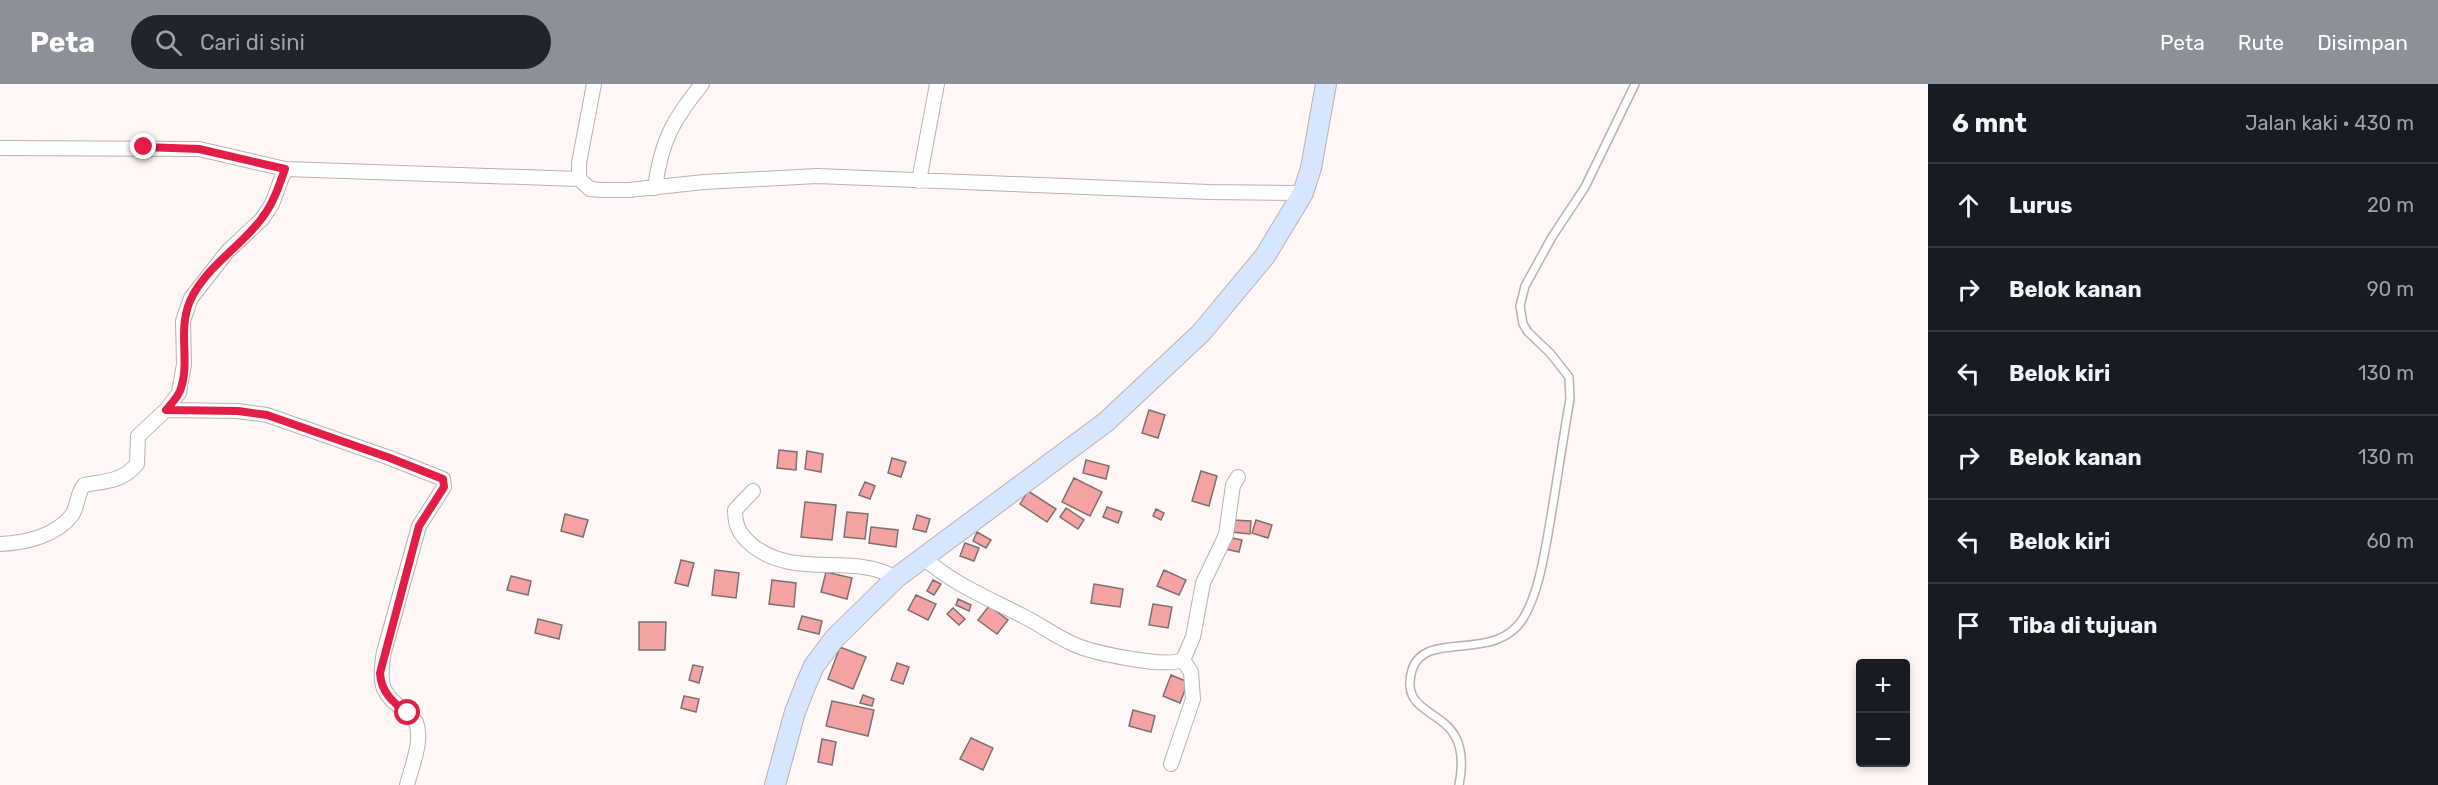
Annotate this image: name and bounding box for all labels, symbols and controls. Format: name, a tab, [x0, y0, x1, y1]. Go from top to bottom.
search box	[131, 15, 551, 69]
text: Peta	[30, 26, 95, 59]
icon: search	[152, 26, 185, 59]
text: Cari di sini	[200, 29, 305, 56]
text: Peta	[2160, 30, 2205, 55]
text: Rute	[2238, 30, 2284, 55]
text: Disimpan	[2317, 30, 2408, 55]
text: 6 mnt	[1952, 108, 2027, 139]
text: Jalan kaki · 430 m	[2245, 111, 2414, 135]
route end	[130, 133, 156, 159]
icon: ahead	[1952, 189, 1985, 222]
text: Lurus	[2009, 192, 2072, 219]
text: 20 m	[2367, 193, 2414, 217]
icon: right	[1952, 273, 1985, 306]
text: Belok kanan	[2009, 276, 2142, 303]
text: 90 m	[2367, 277, 2414, 301]
icon: left	[1952, 357, 1985, 390]
text: Belok kiri	[2009, 360, 2110, 387]
text: 130 m	[2358, 361, 2414, 385]
icon: right	[1952, 441, 1985, 474]
text: Belok kanan	[2009, 444, 2142, 471]
text: 130 m	[2358, 445, 2414, 469]
icon: left	[1952, 525, 1985, 558]
text: Belok kiri	[2009, 528, 2110, 555]
text: 60 m	[2367, 529, 2414, 553]
icon: arrive	[1952, 609, 1985, 642]
text: Tiba di tujuan	[2009, 612, 2157, 639]
map controls	[1856, 659, 1910, 767]
button: +	[1856, 659, 1910, 713]
route start	[394, 699, 420, 725]
button: −	[1856, 713, 1910, 767]

